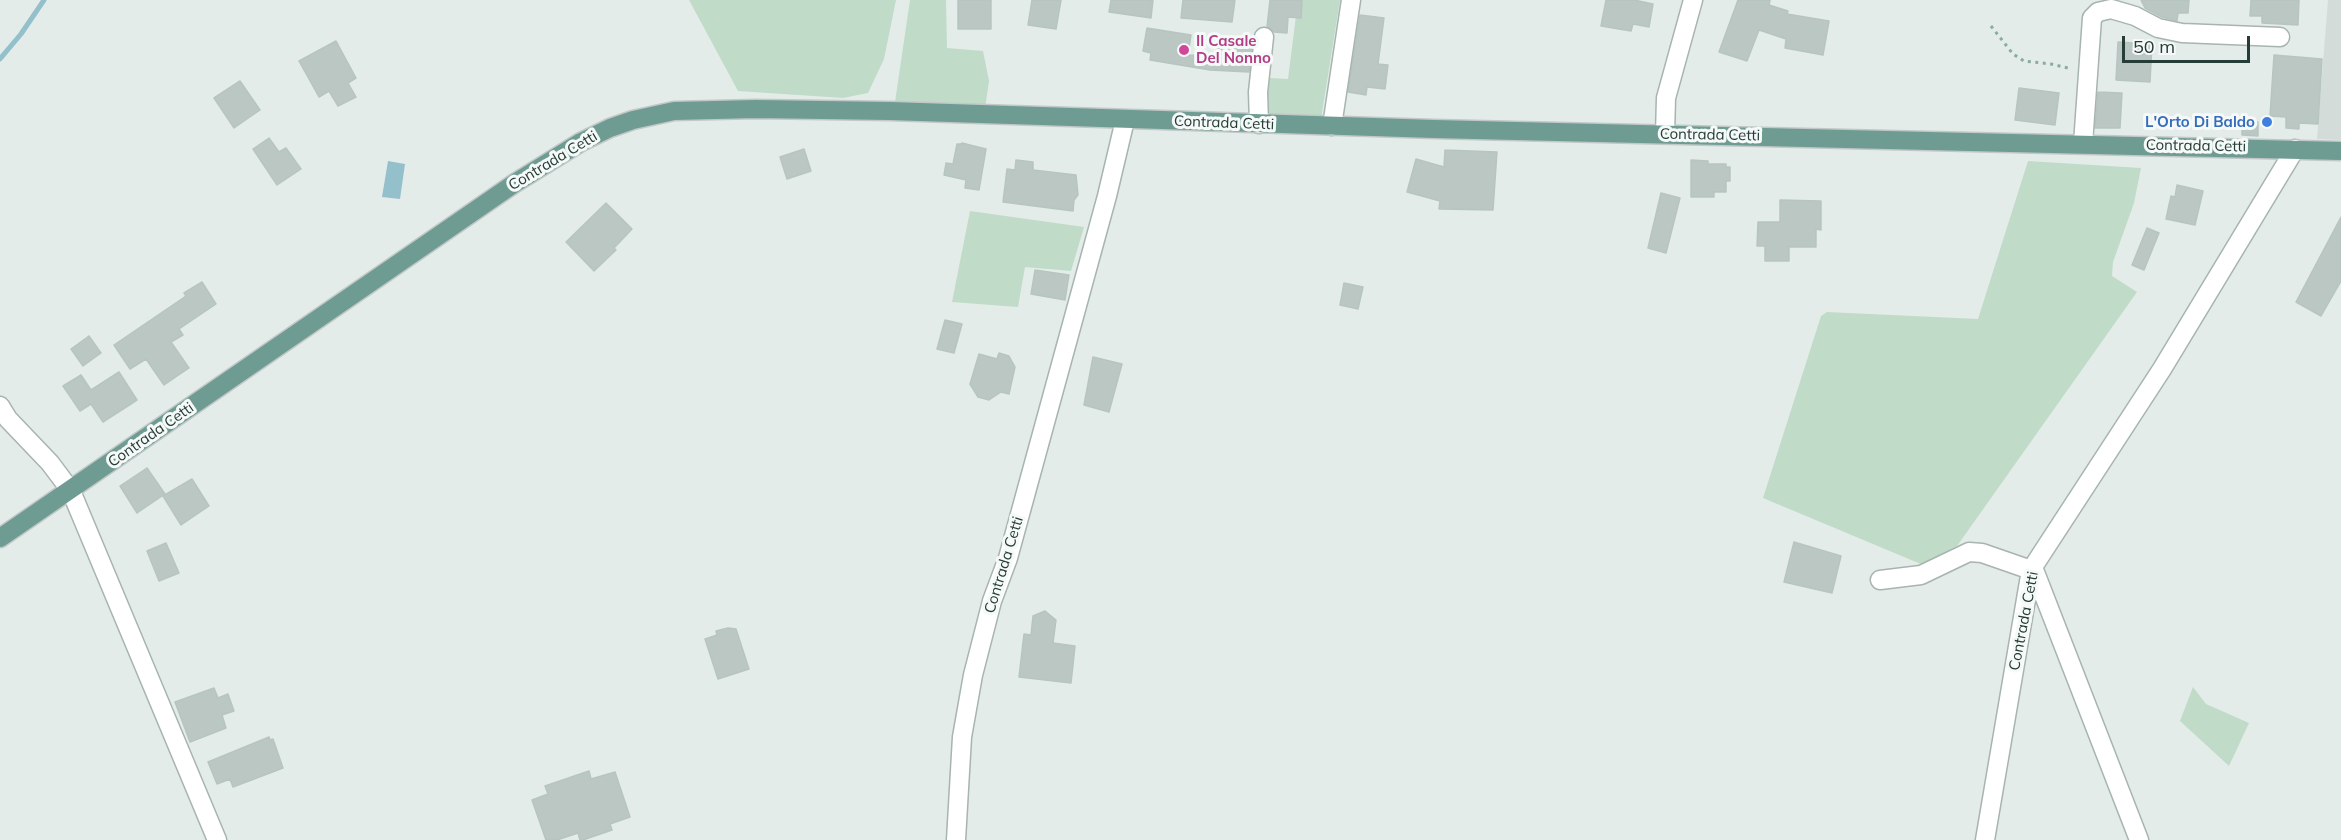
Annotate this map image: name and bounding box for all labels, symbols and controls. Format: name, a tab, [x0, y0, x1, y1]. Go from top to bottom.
scale bar	[2125, 24, 2252, 62]
place label: Il Casale Del Nonno	[1196, 32, 1271, 67]
text: 50 m	[2133, 35, 2175, 58]
marker: Il Casale Del Nonno	[1177, 43, 1191, 57]
street label: Contrada Cetti	[1174, 112, 1274, 134]
place label: L'Orto Di Baldo	[2145, 113, 2255, 131]
marker: L'Orto Di Baldo	[2260, 115, 2274, 129]
street label: Contrada Cetti	[1660, 125, 1760, 145]
street label: Contrada Cetti	[505, 127, 601, 195]
street label: Contrada Cetti	[2146, 136, 2246, 156]
street label: Contrada Cetti	[105, 399, 197, 471]
street label: Contrada Cetti	[981, 514, 1027, 616]
street label: Contrada Cetti	[2006, 570, 2042, 672]

